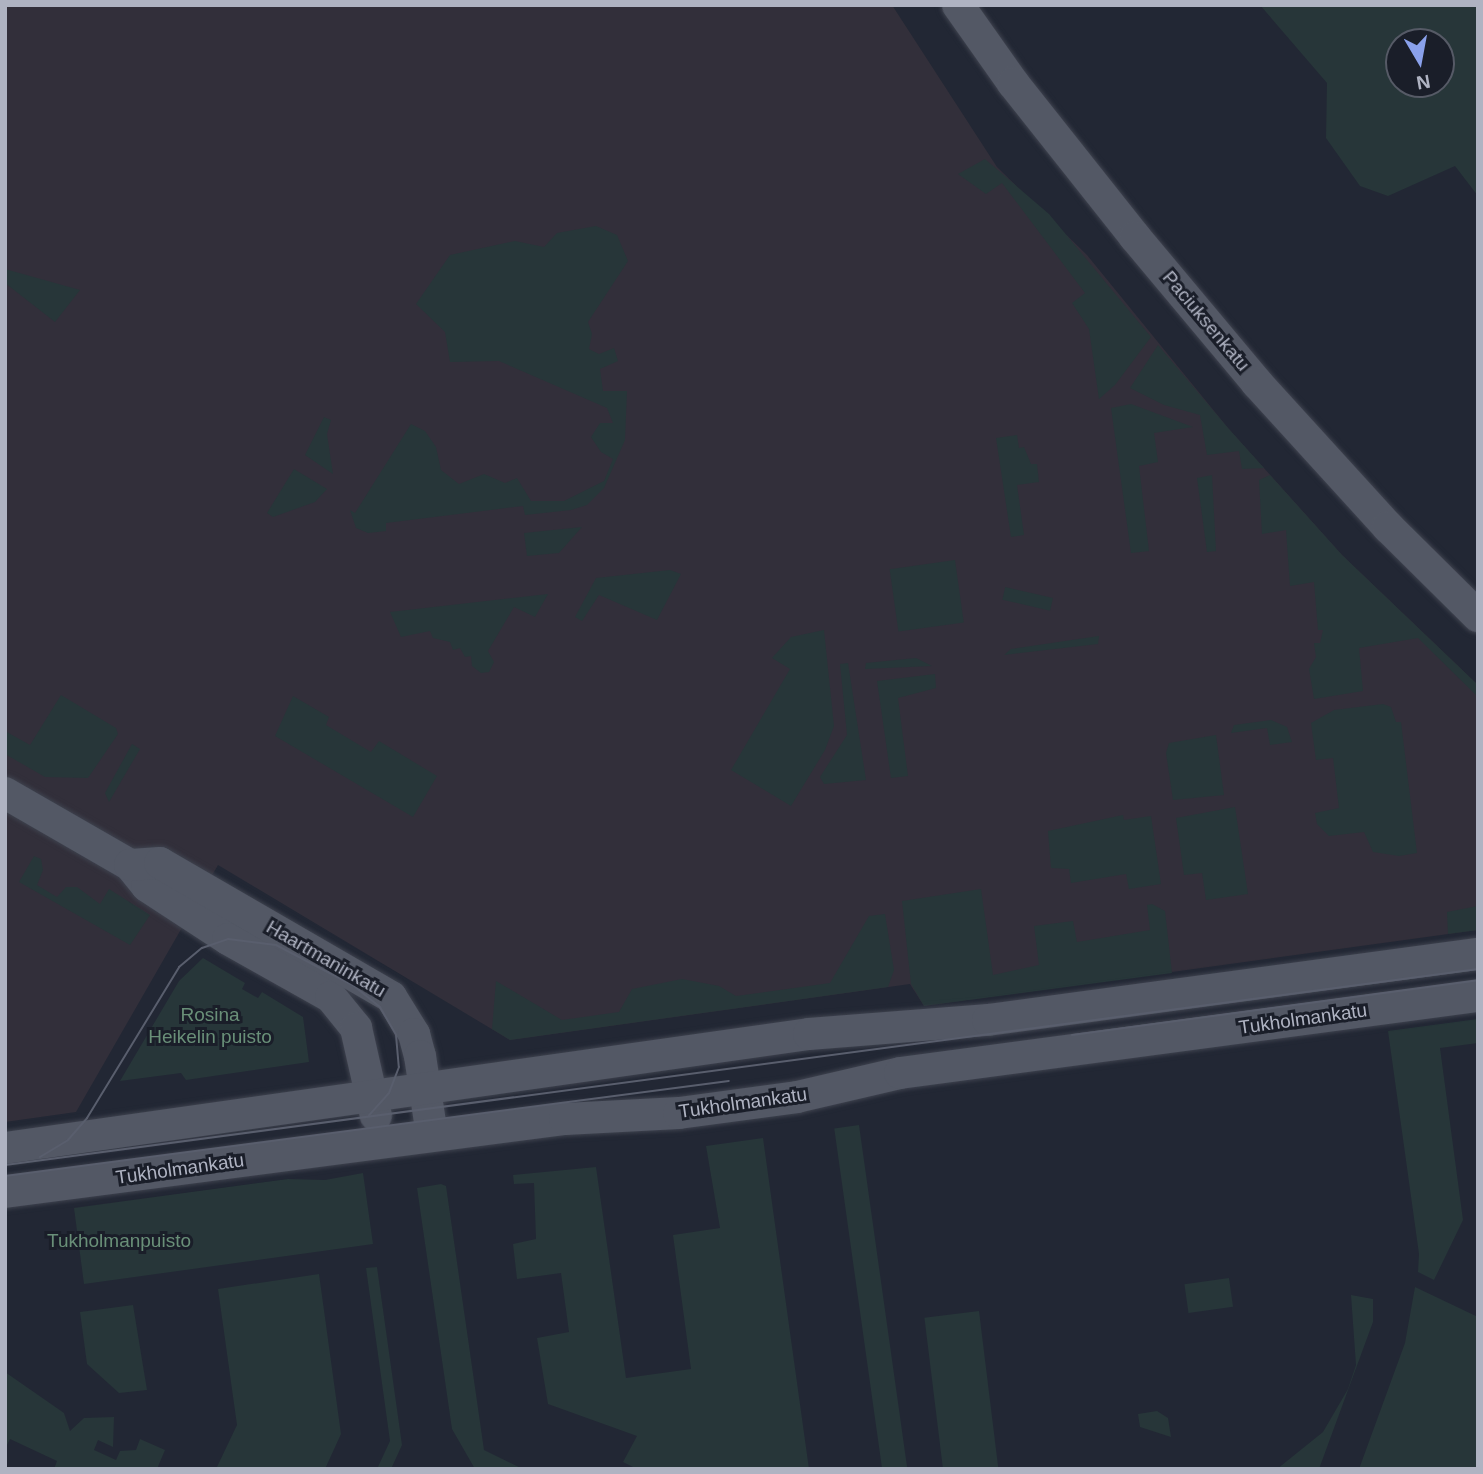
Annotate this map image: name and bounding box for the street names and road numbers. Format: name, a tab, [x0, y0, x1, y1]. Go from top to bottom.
street label: Paciuksenkatu	[1158, 266, 1254, 376]
street label: Haartmaninkatu	[262, 916, 390, 1002]
street label: Tukholmankatu	[1237, 999, 1369, 1039]
street label: Tukholmankatu	[677, 1083, 809, 1123]
street label: Tukholmankatu	[114, 1149, 246, 1189]

